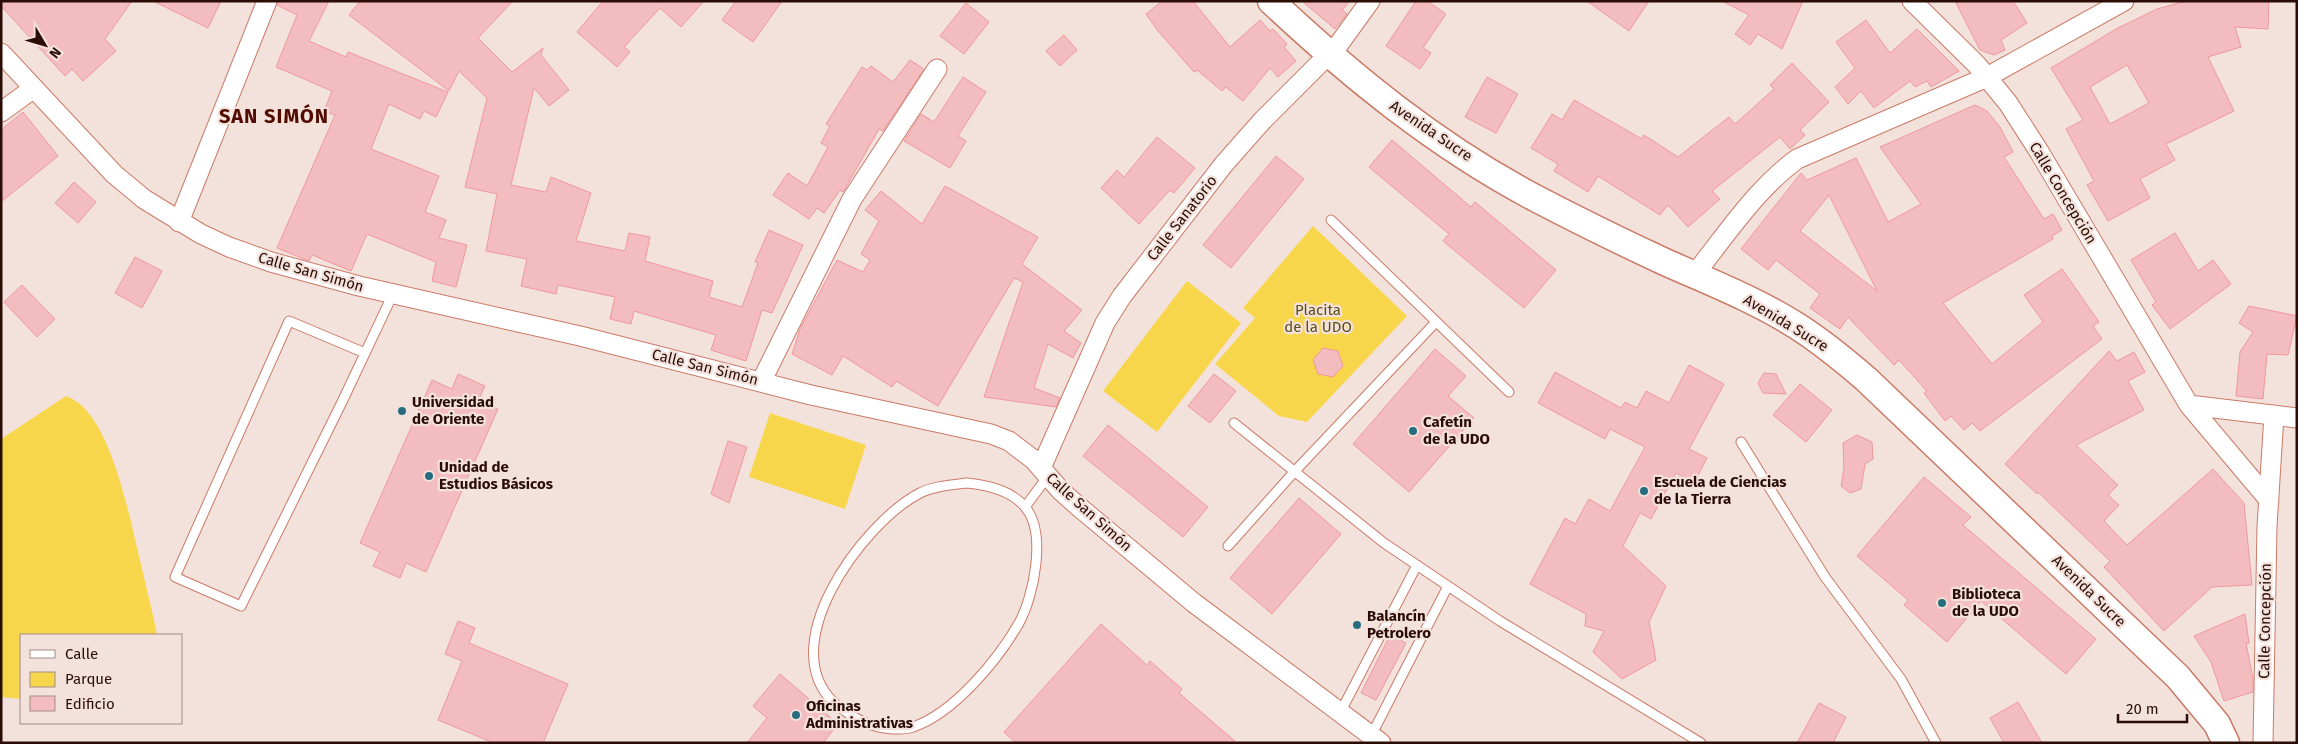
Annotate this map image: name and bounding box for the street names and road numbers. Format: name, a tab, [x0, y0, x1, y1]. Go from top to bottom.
street label: Avenida Sucre	[1386, 97, 1476, 165]
street label: Calle Concepción	[2025, 139, 2101, 247]
street label: Calle Sanatorio	[1143, 172, 1221, 264]
street label: Calle San Simón	[256, 248, 366, 296]
street label: Avenida Sucre	[1740, 291, 1832, 355]
street label: Calle San Simón	[650, 345, 760, 389]
street label: Calle San Simón	[1042, 469, 1136, 555]
street label: Avenida Sucre	[2048, 551, 2130, 631]
street label: Calle Concepción	[2255, 563, 2275, 679]

